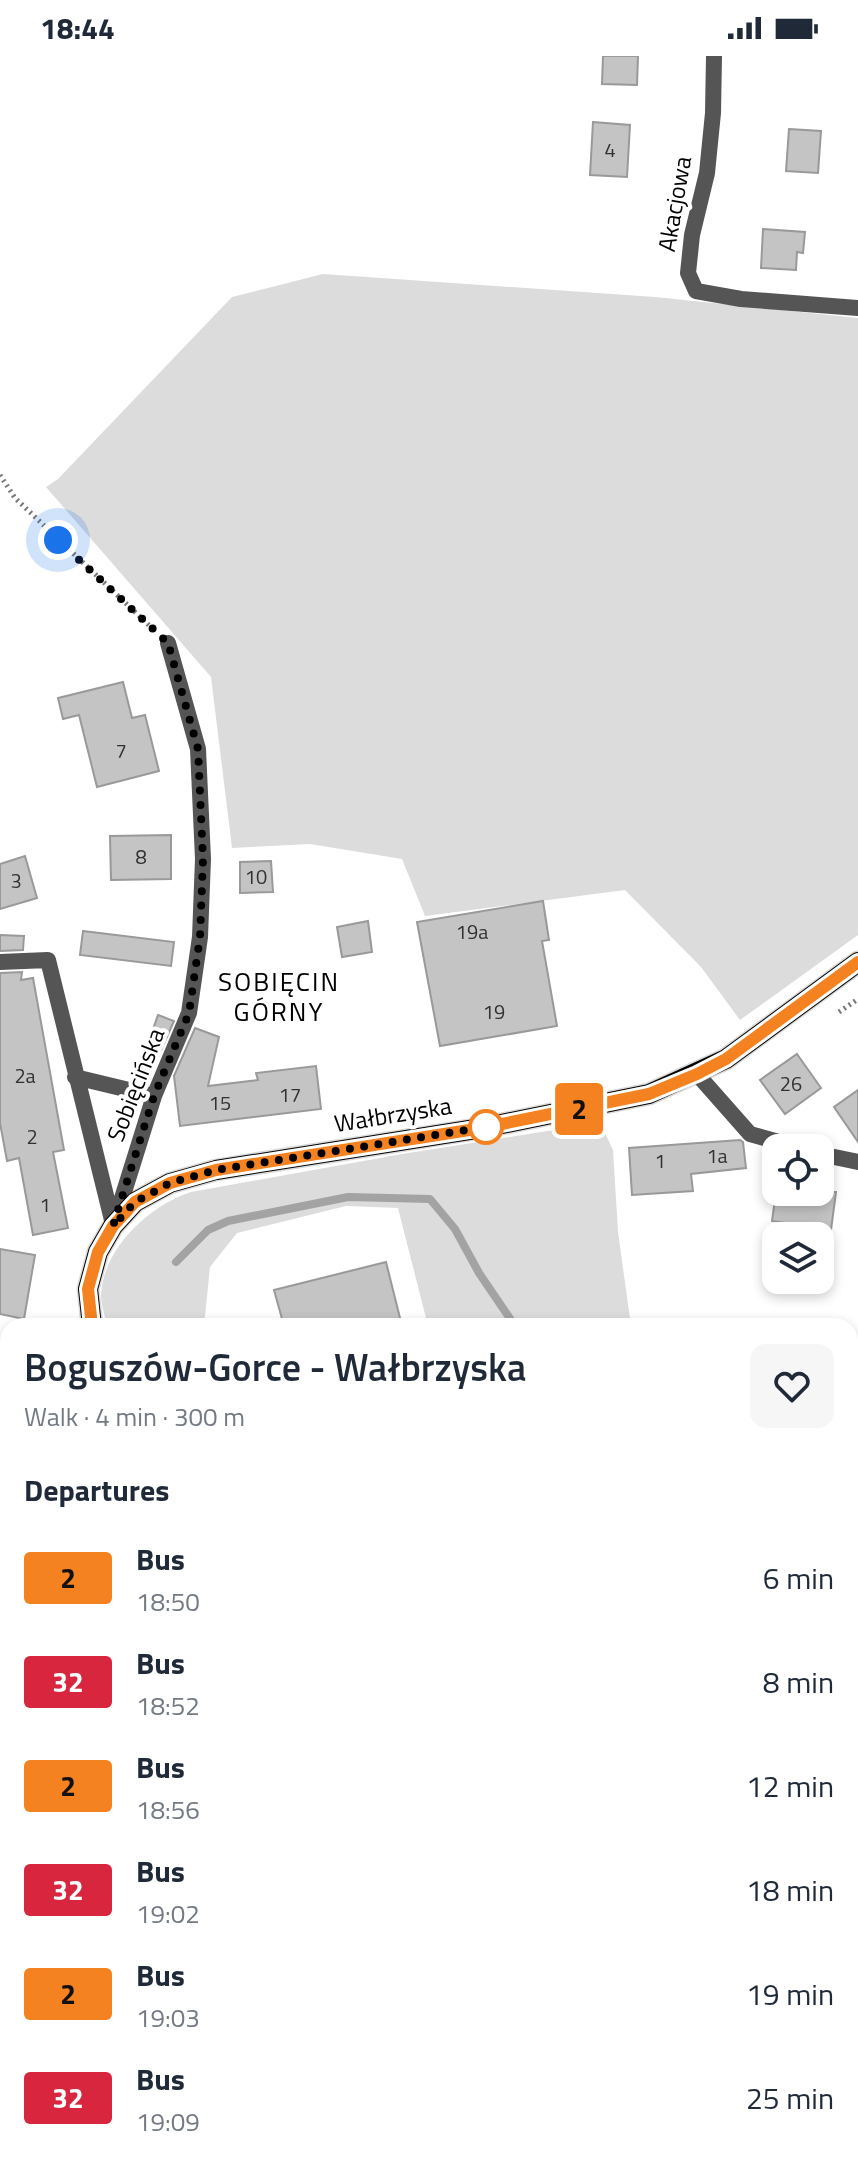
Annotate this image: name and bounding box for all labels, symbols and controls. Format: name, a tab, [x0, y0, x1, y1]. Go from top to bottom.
text: 18:44	[40, 5, 115, 51]
house number: 4	[604, 134, 616, 165]
street label: Akacjowa	[648, 153, 700, 254]
your location	[38, 520, 78, 560]
house number: 7	[115, 735, 127, 766]
house number: 8	[135, 841, 147, 872]
house number: 10	[245, 861, 267, 892]
house number: 3	[10, 865, 22, 896]
house number: 19a	[456, 916, 488, 947]
district label: SOBIĘCIN GÓRNY	[218, 962, 340, 1031]
house number: 19	[483, 996, 505, 1027]
street label: Sobięcińska	[97, 1023, 173, 1147]
house number: 2a	[14, 1060, 36, 1091]
house number: 26	[780, 1068, 802, 1099]
house number: 17	[279, 1079, 301, 1110]
line badge: 2	[553, 1083, 605, 1135]
house number: 15	[209, 1087, 231, 1118]
street label: Wałbrzyska	[332, 1087, 454, 1141]
text: 2	[571, 1087, 587, 1130]
unlabelled marker	[469, 1110, 503, 1144]
house number: 2	[26, 1121, 38, 1152]
map controls	[762, 1134, 834, 1294]
button: locate	[762, 1134, 834, 1206]
house number: 1a	[706, 1140, 728, 1171]
house number: 1	[654, 1145, 666, 1176]
house number: 1	[39, 1189, 51, 1220]
button: layers	[762, 1222, 834, 1294]
text: Boguszów-Gorce - Wałbrzyska	[24, 1338, 526, 1396]
button: heart	[750, 1344, 834, 1428]
text: Walk · 4 min · 300 m	[24, 1397, 245, 1436]
text: Departures	[24, 1467, 169, 1513]
text: Bus	[136, 1536, 185, 1582]
text: 6 min	[763, 1555, 834, 1601]
text: 2	[60, 1556, 76, 1599]
text: 18:50	[136, 1582, 200, 1621]
text: Bus	[136, 1640, 185, 1686]
text: 8 min	[763, 1659, 834, 1705]
text: 32	[52, 1660, 84, 1703]
text: 18:52	[136, 1686, 200, 1725]
text: Bus	[136, 1744, 185, 1790]
text: 12 min	[746, 1763, 834, 1809]
text: 2	[60, 1764, 76, 1807]
text: 18:56	[136, 1790, 200, 1829]
text: Bus	[136, 1848, 185, 1894]
text: 18 min	[746, 1867, 834, 1913]
text: 32	[52, 1868, 84, 1911]
text: 19:02	[136, 1894, 200, 1933]
text: Bus	[136, 1952, 185, 1998]
text: 19 min	[746, 1971, 834, 2017]
text: 2	[60, 1972, 76, 2015]
text: 19:03	[136, 1998, 200, 2037]
text: Bus	[136, 2056, 185, 2102]
text: 25 min	[746, 2075, 834, 2121]
text: 32	[52, 2076, 84, 2119]
text: 19:09	[136, 2102, 200, 2141]

